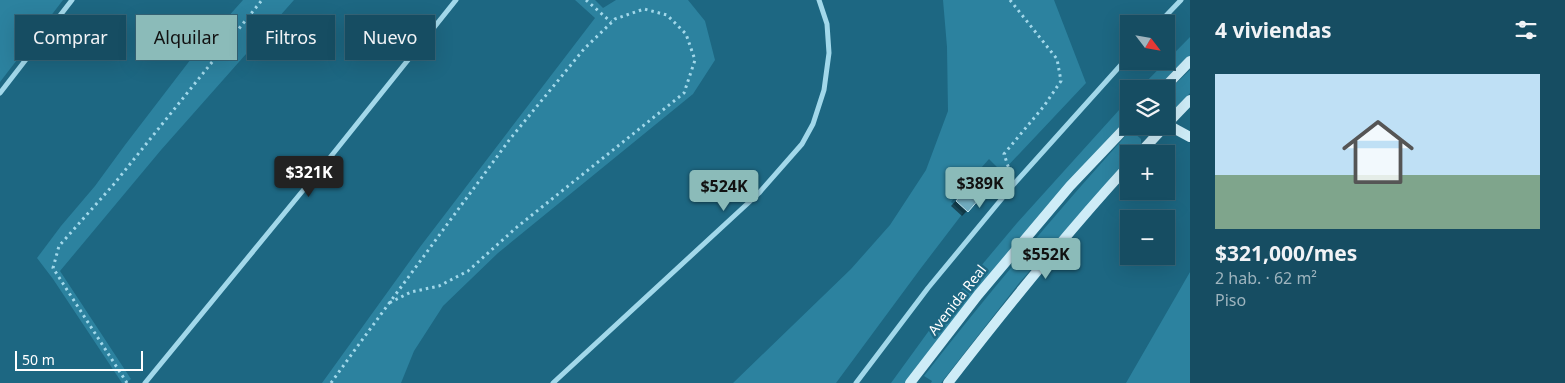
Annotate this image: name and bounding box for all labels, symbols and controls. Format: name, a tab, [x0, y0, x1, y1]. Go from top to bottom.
chip: Comprar	[15, 15, 126, 60]
chip: Alquilar	[136, 15, 237, 60]
chip: Filtros	[247, 15, 335, 60]
chip: Nuevo	[345, 15, 435, 60]
north arrow	[1120, 15, 1175, 70]
map controls	[1120, 15, 1175, 265]
text: 4 viviendas	[1215, 16, 1332, 44]
icon: filters	[1512, 16, 1540, 44]
button: layers	[1120, 80, 1175, 135]
icon: home	[1333, 107, 1423, 197]
button: +	[1120, 145, 1175, 200]
pin: $321K	[274, 156, 344, 198]
text: $321K	[285, 161, 333, 183]
pin: $389K	[945, 166, 1015, 209]
pin: $524K	[689, 170, 759, 212]
text: $389K	[956, 172, 1004, 194]
text: $524K	[700, 175, 748, 197]
button: −	[1120, 210, 1175, 265]
pin: $552K	[1011, 238, 1081, 280]
text: $321,000/mes	[1215, 239, 1357, 267]
text: $552K	[1022, 243, 1070, 265]
street label: Avenida Real	[923, 261, 990, 339]
text: 2 hab. · 62 m²	[1215, 267, 1317, 289]
text: Piso	[1215, 289, 1246, 311]
scale bar	[15, 348, 142, 371]
text: 50 m	[22, 350, 55, 369]

